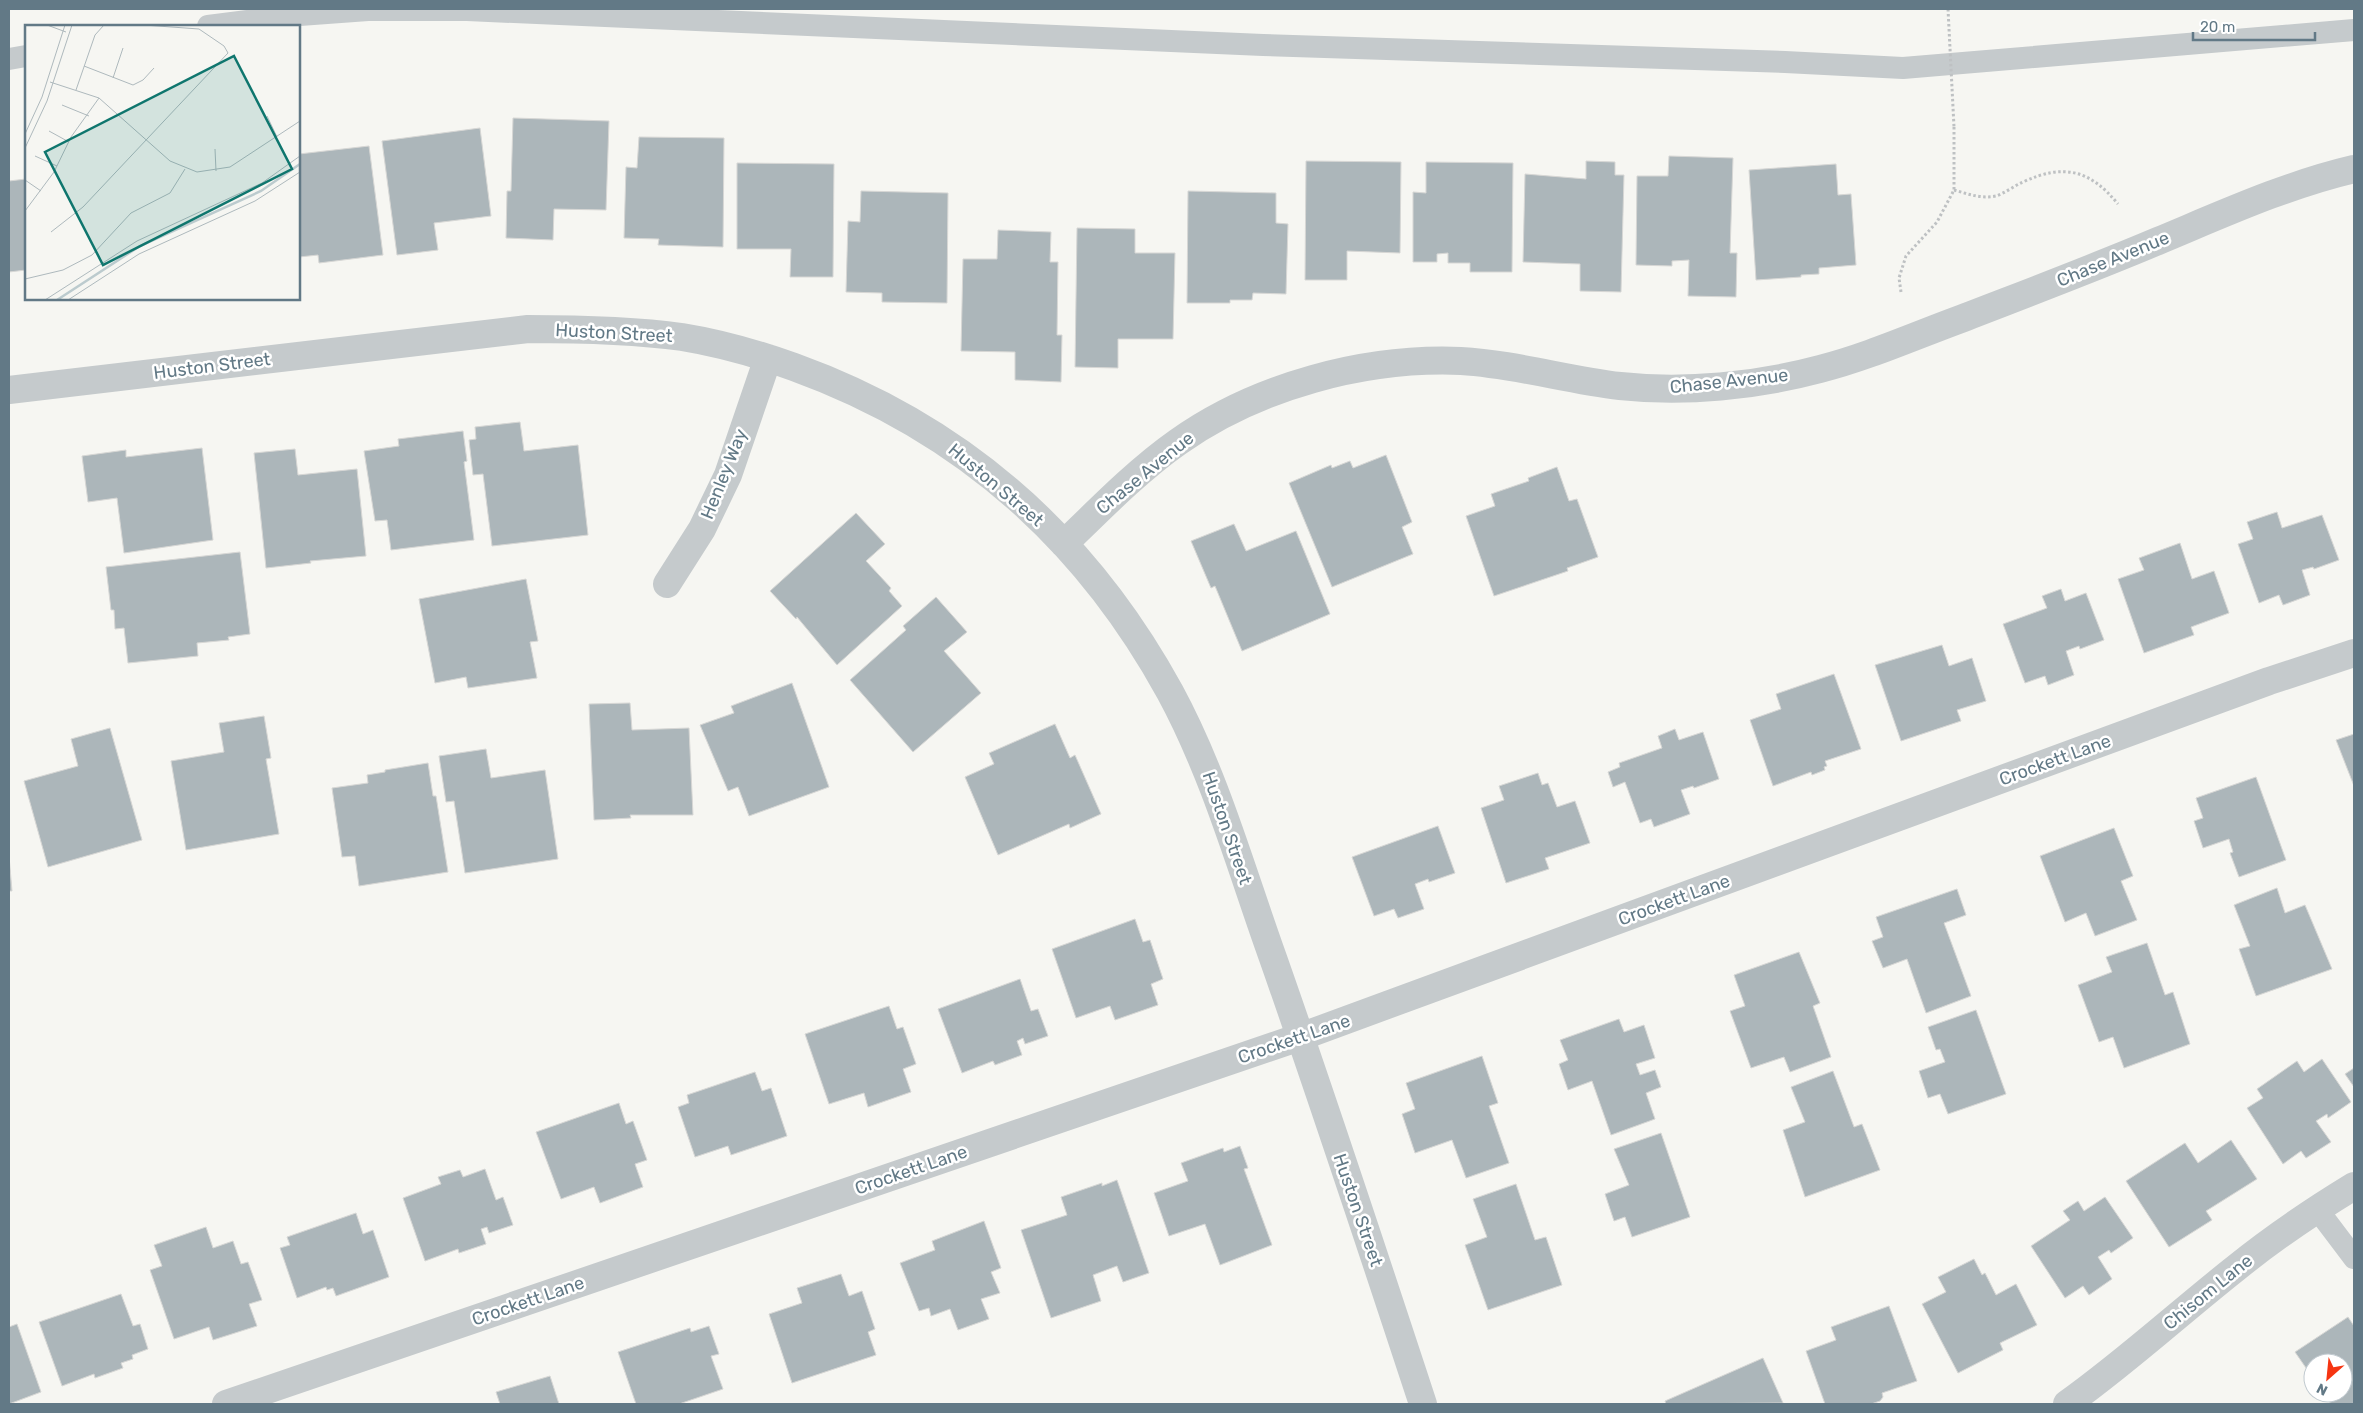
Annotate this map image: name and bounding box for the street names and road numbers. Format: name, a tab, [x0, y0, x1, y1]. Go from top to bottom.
street label: Chase Avenue	[2054, 226, 2172, 292]
street label: Huston Street	[555, 319, 673, 347]
street label: Huston Street	[152, 348, 272, 384]
street label: Chase Avenue	[1669, 364, 1789, 398]
street label: Henley Way	[696, 426, 752, 522]
street label: Chase Avenue	[1092, 427, 1198, 519]
street label: Huston Street	[944, 439, 1048, 531]
street label: Crockett Lane	[1996, 730, 2114, 790]
street label: Huston Street	[1197, 769, 1257, 887]
street label: Crockett Lane	[1615, 870, 1733, 930]
street label: Crockett Lane	[1235, 1009, 1353, 1069]
street label: Crockett Lane	[852, 1140, 970, 1200]
street label: Huston Street	[1328, 1151, 1388, 1269]
street label: Chisom Lane	[2159, 1249, 2257, 1335]
street label: Crockett Lane	[469, 1271, 587, 1331]

